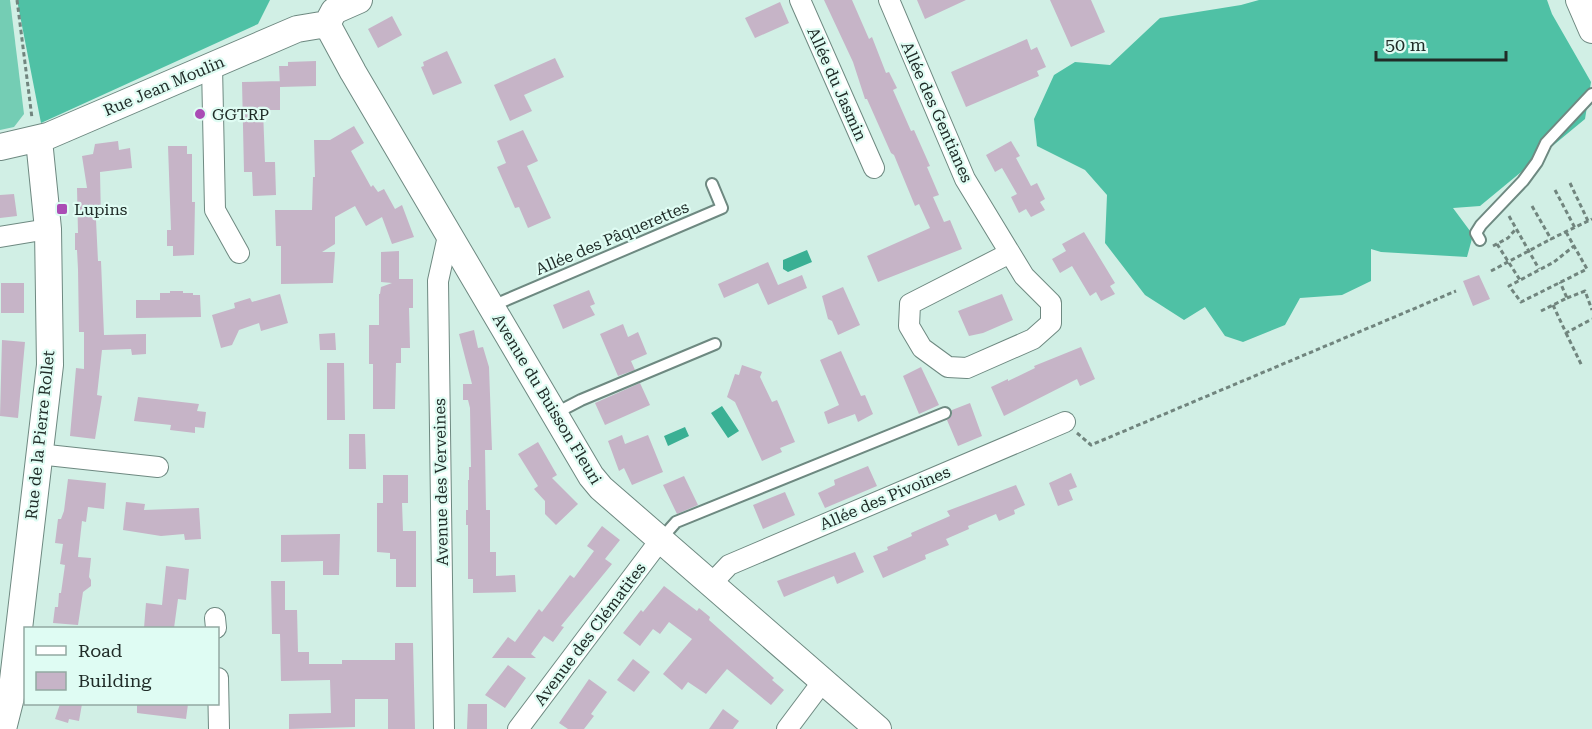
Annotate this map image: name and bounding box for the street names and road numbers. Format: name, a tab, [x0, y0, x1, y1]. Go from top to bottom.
street label: Allée du Jasmin	[803, 24, 871, 144]
street label: Allée des Gentianes	[897, 39, 977, 186]
street label: Rue Jean Moulin	[101, 52, 227, 120]
street label: Allée des Pâquerettes	[533, 197, 692, 279]
street label: Avenue du Buisson Fleuri	[488, 310, 606, 488]
street label: Rue de la Pierre Rollet	[22, 350, 58, 520]
street label: Avenue des Verveines	[430, 398, 452, 566]
street label: Allée des Pivoines	[817, 462, 953, 534]
street label: Avenue des Clématites	[530, 559, 650, 709]

